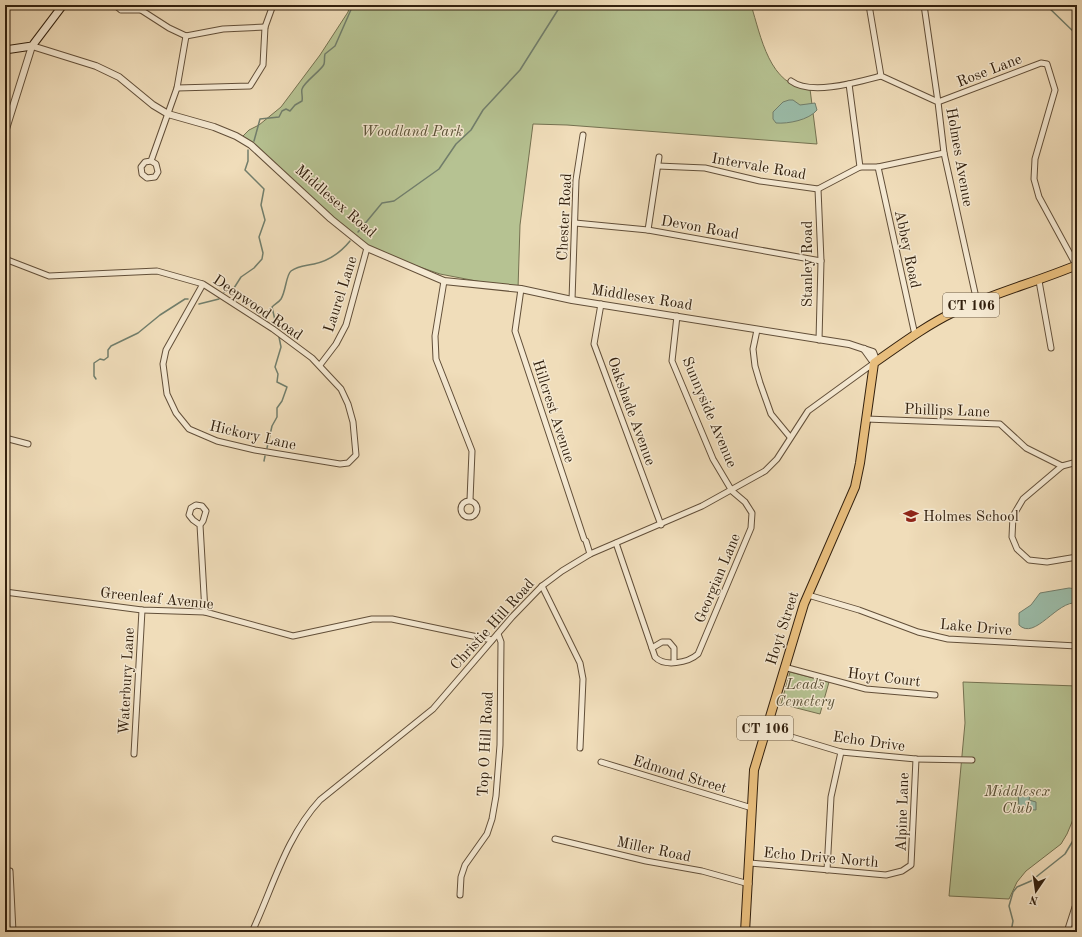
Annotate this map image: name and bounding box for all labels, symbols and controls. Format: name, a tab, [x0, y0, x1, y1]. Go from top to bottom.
street label: Rose Lane	[955, 52, 1024, 91]
street label: Holmes Avenue	[942, 106, 975, 208]
park label: Woodland Park	[361, 125, 463, 140]
street label: Intervale Road	[710, 152, 807, 183]
street label: Middlesex Road	[292, 163, 379, 241]
street label: Chester Road	[556, 173, 575, 261]
street label: Abbey Road	[891, 209, 922, 290]
street label: Devon Road	[660, 214, 740, 243]
street label: Stanley Road	[801, 221, 816, 307]
street label: Laurel Lane	[322, 254, 361, 334]
street label: Deepwood Road	[210, 273, 305, 344]
street label: Middlesex Road	[590, 283, 694, 314]
road number: CT 106	[943, 293, 999, 317]
street label: Oakshade Avenue	[604, 355, 657, 468]
street label: Sunnyside Avenue	[679, 355, 739, 470]
street label: Hillcrest Avenue	[529, 358, 576, 465]
street label: Phillips Lane	[904, 403, 990, 420]
street label: Hickory Lane	[208, 419, 298, 454]
school or university icon: Holmes School	[902, 507, 920, 525]
place label: Holmes School	[923, 510, 1019, 525]
street label: Georgian Lane	[693, 532, 744, 626]
street label: Christie Hill Road	[448, 576, 538, 673]
street label: Greenleaf Avenue	[99, 586, 214, 613]
street label: Hoyt Street	[764, 590, 802, 667]
street label: Lake Drive	[939, 618, 1013, 639]
street label: Waterbury Lane	[117, 627, 138, 735]
street label: Hoyt Court	[846, 667, 921, 690]
park label: Leads Cemetery	[775, 678, 835, 710]
street label: Top O Hill Road	[476, 691, 497, 797]
road number: CT 106	[737, 716, 793, 740]
street label: Echo Drive	[832, 730, 906, 755]
street label: Edmond Street	[631, 754, 728, 797]
street label: Alpine Lane	[895, 772, 912, 852]
park label: Middlesex Club	[983, 785, 1050, 817]
street label: Miller Road	[615, 835, 692, 866]
street label: Echo Drive North	[763, 846, 879, 871]
north arrow	[1016, 871, 1056, 911]
text: N	[1028, 893, 1039, 906]

